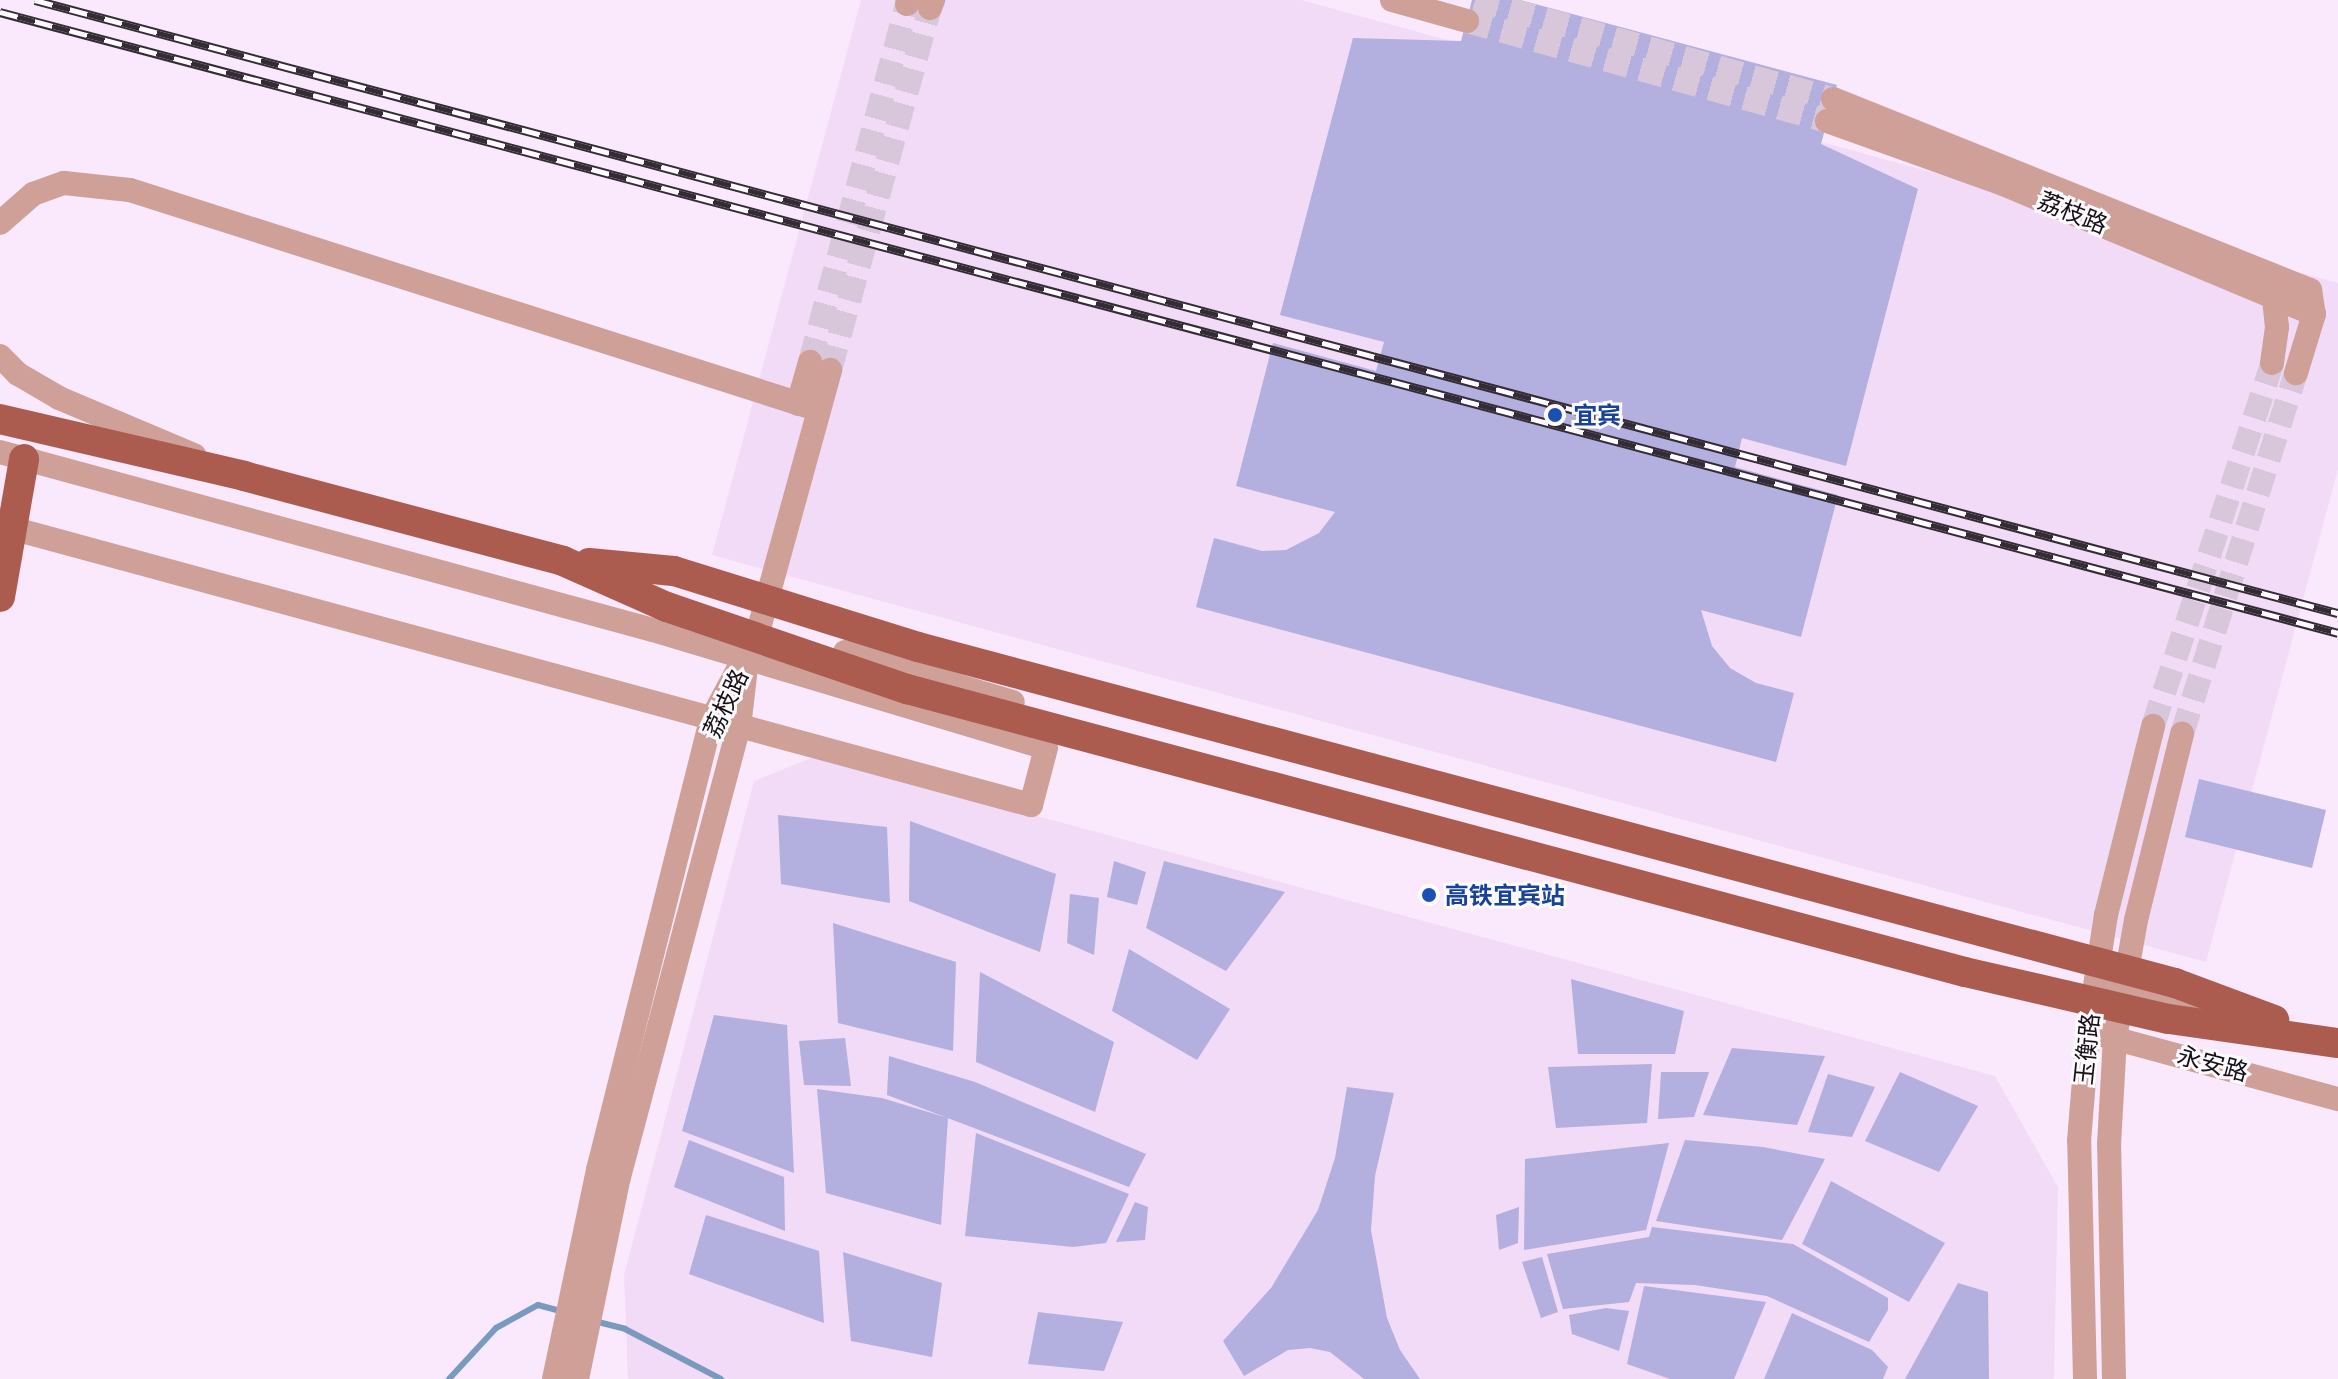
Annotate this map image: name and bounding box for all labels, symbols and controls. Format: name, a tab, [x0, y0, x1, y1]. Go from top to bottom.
street label: 荔枝路	[2034, 185, 2112, 239]
place label: 宜宾	[1573, 401, 1621, 429]
marker: 宜宾	[1544, 404, 1566, 426]
street label: 荔枝路	[697, 664, 753, 742]
place label: 高铁宜宾站	[1445, 881, 1565, 909]
marker: 高铁宜宾站	[1420, 886, 1438, 904]
street label: 玉衡路	[2068, 1012, 2104, 1086]
street label: 永安路	[2174, 1040, 2252, 1086]

